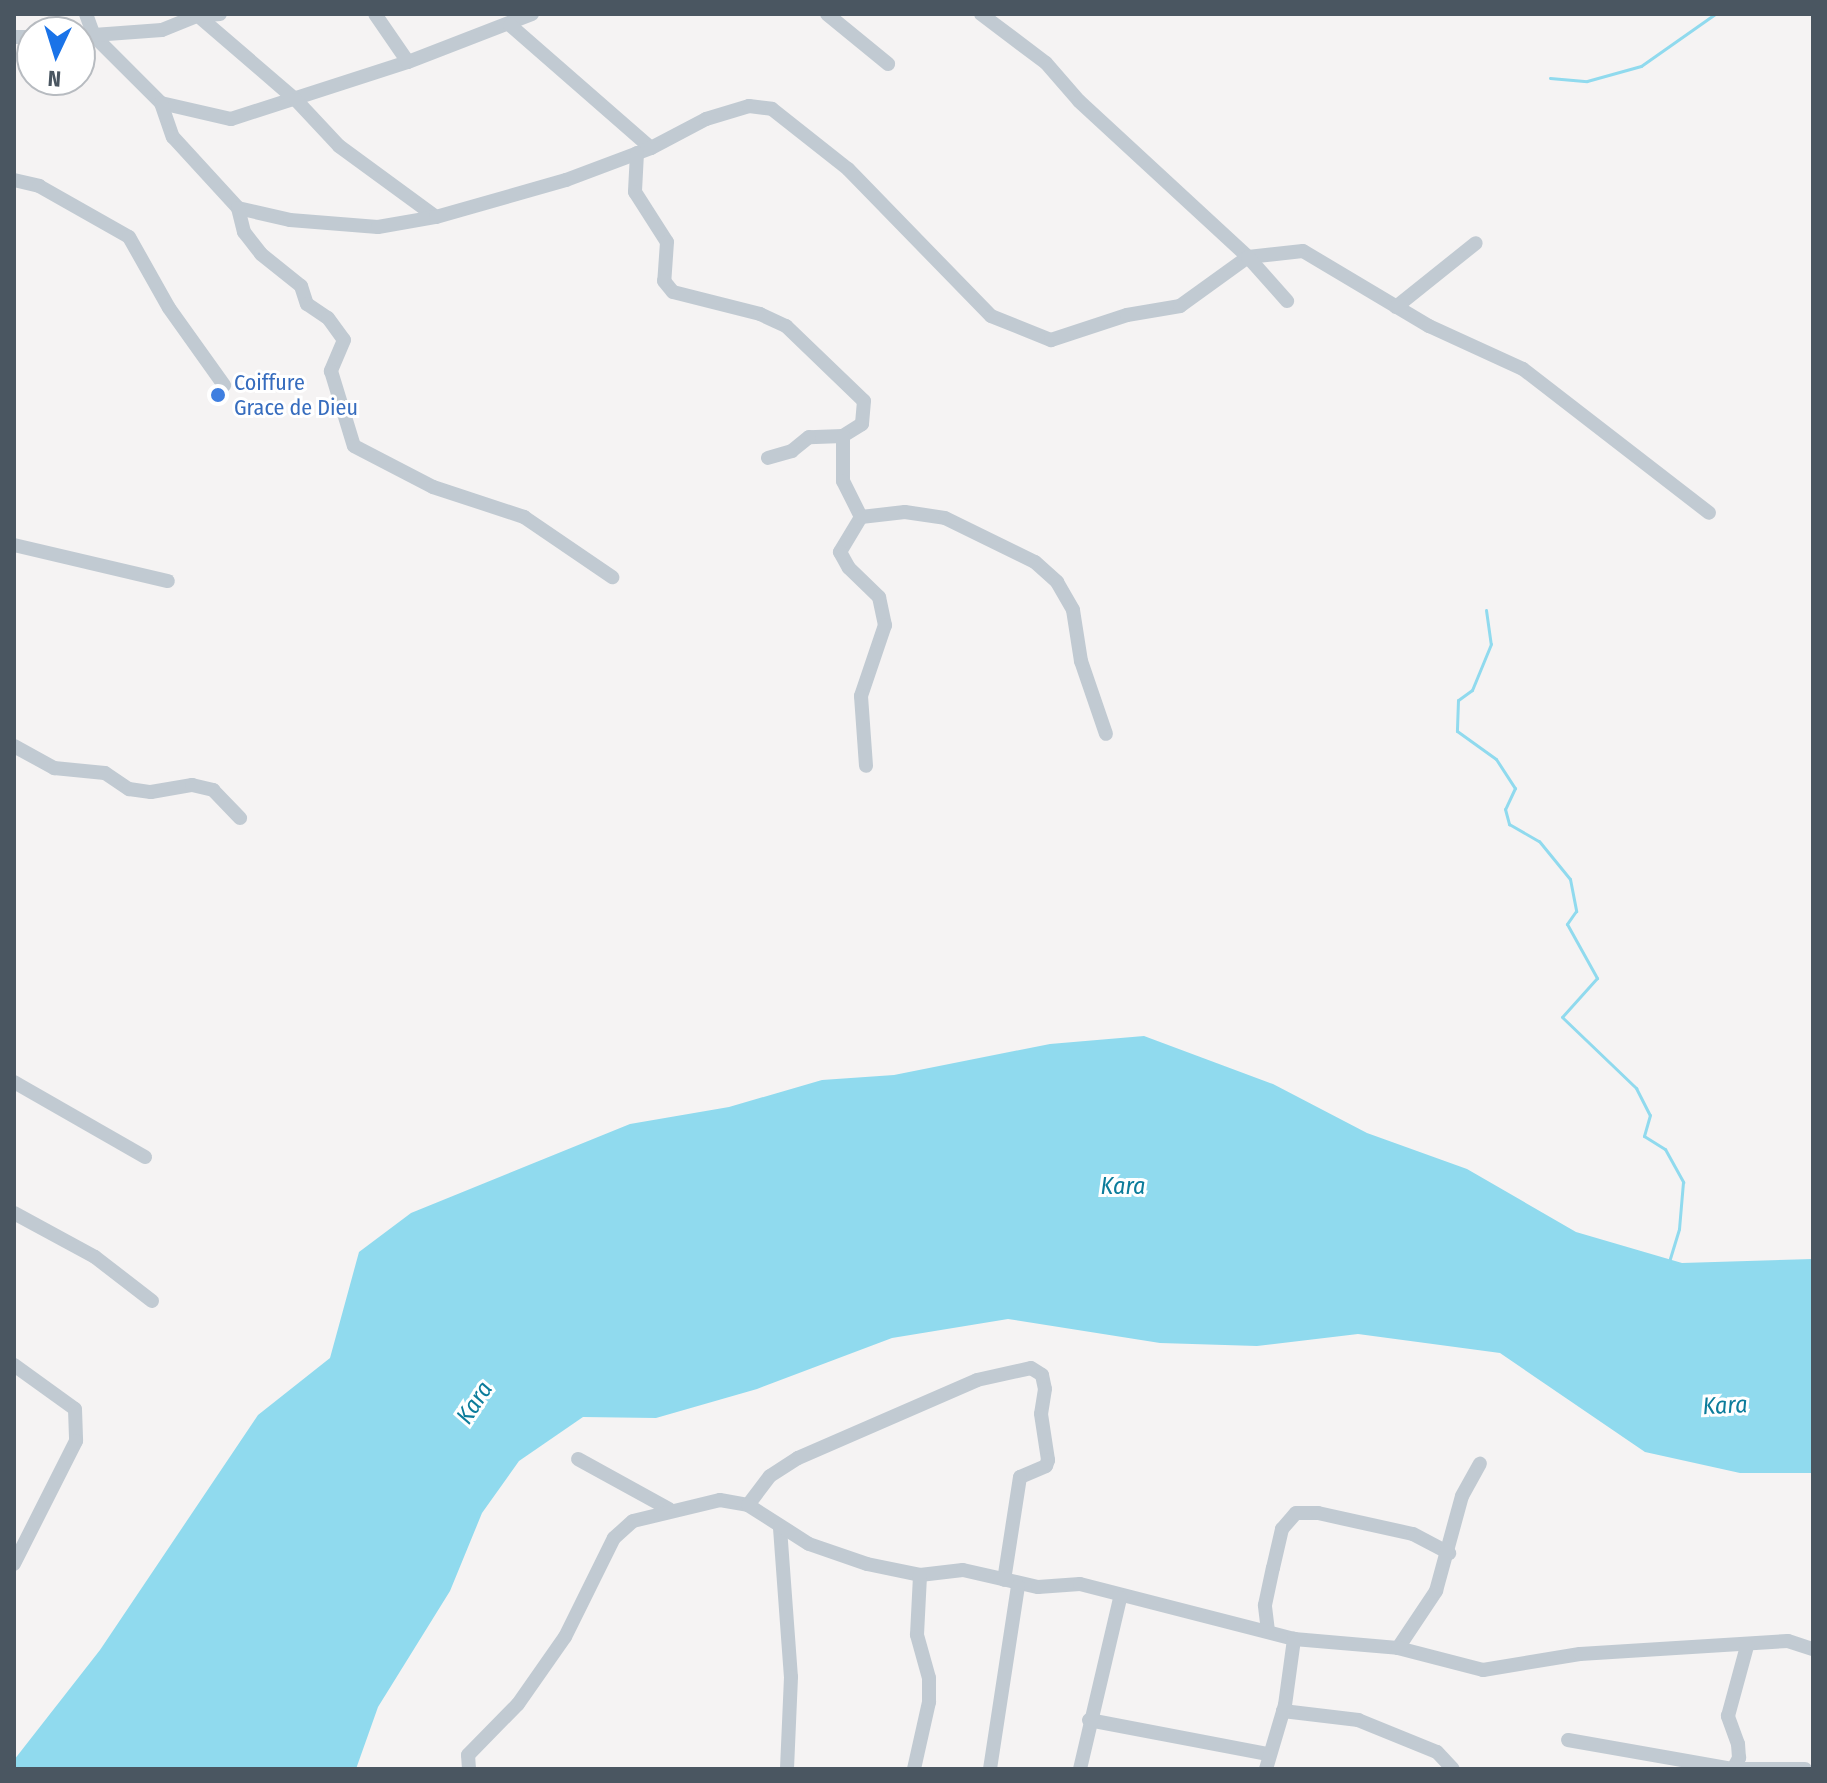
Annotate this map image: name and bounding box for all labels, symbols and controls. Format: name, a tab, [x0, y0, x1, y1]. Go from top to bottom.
north arrow	[16, 16, 96, 96]
text: N	[47, 65, 62, 92]
place label: Coiffure Grace de Dieu	[234, 369, 358, 420]
marker: Coiffure Grace de Dieu	[209, 386, 227, 404]
water label: Kara	[1101, 1173, 1145, 1201]
water label: Kara	[451, 1376, 499, 1430]
water label: Kara	[1702, 1390, 1748, 1422]

